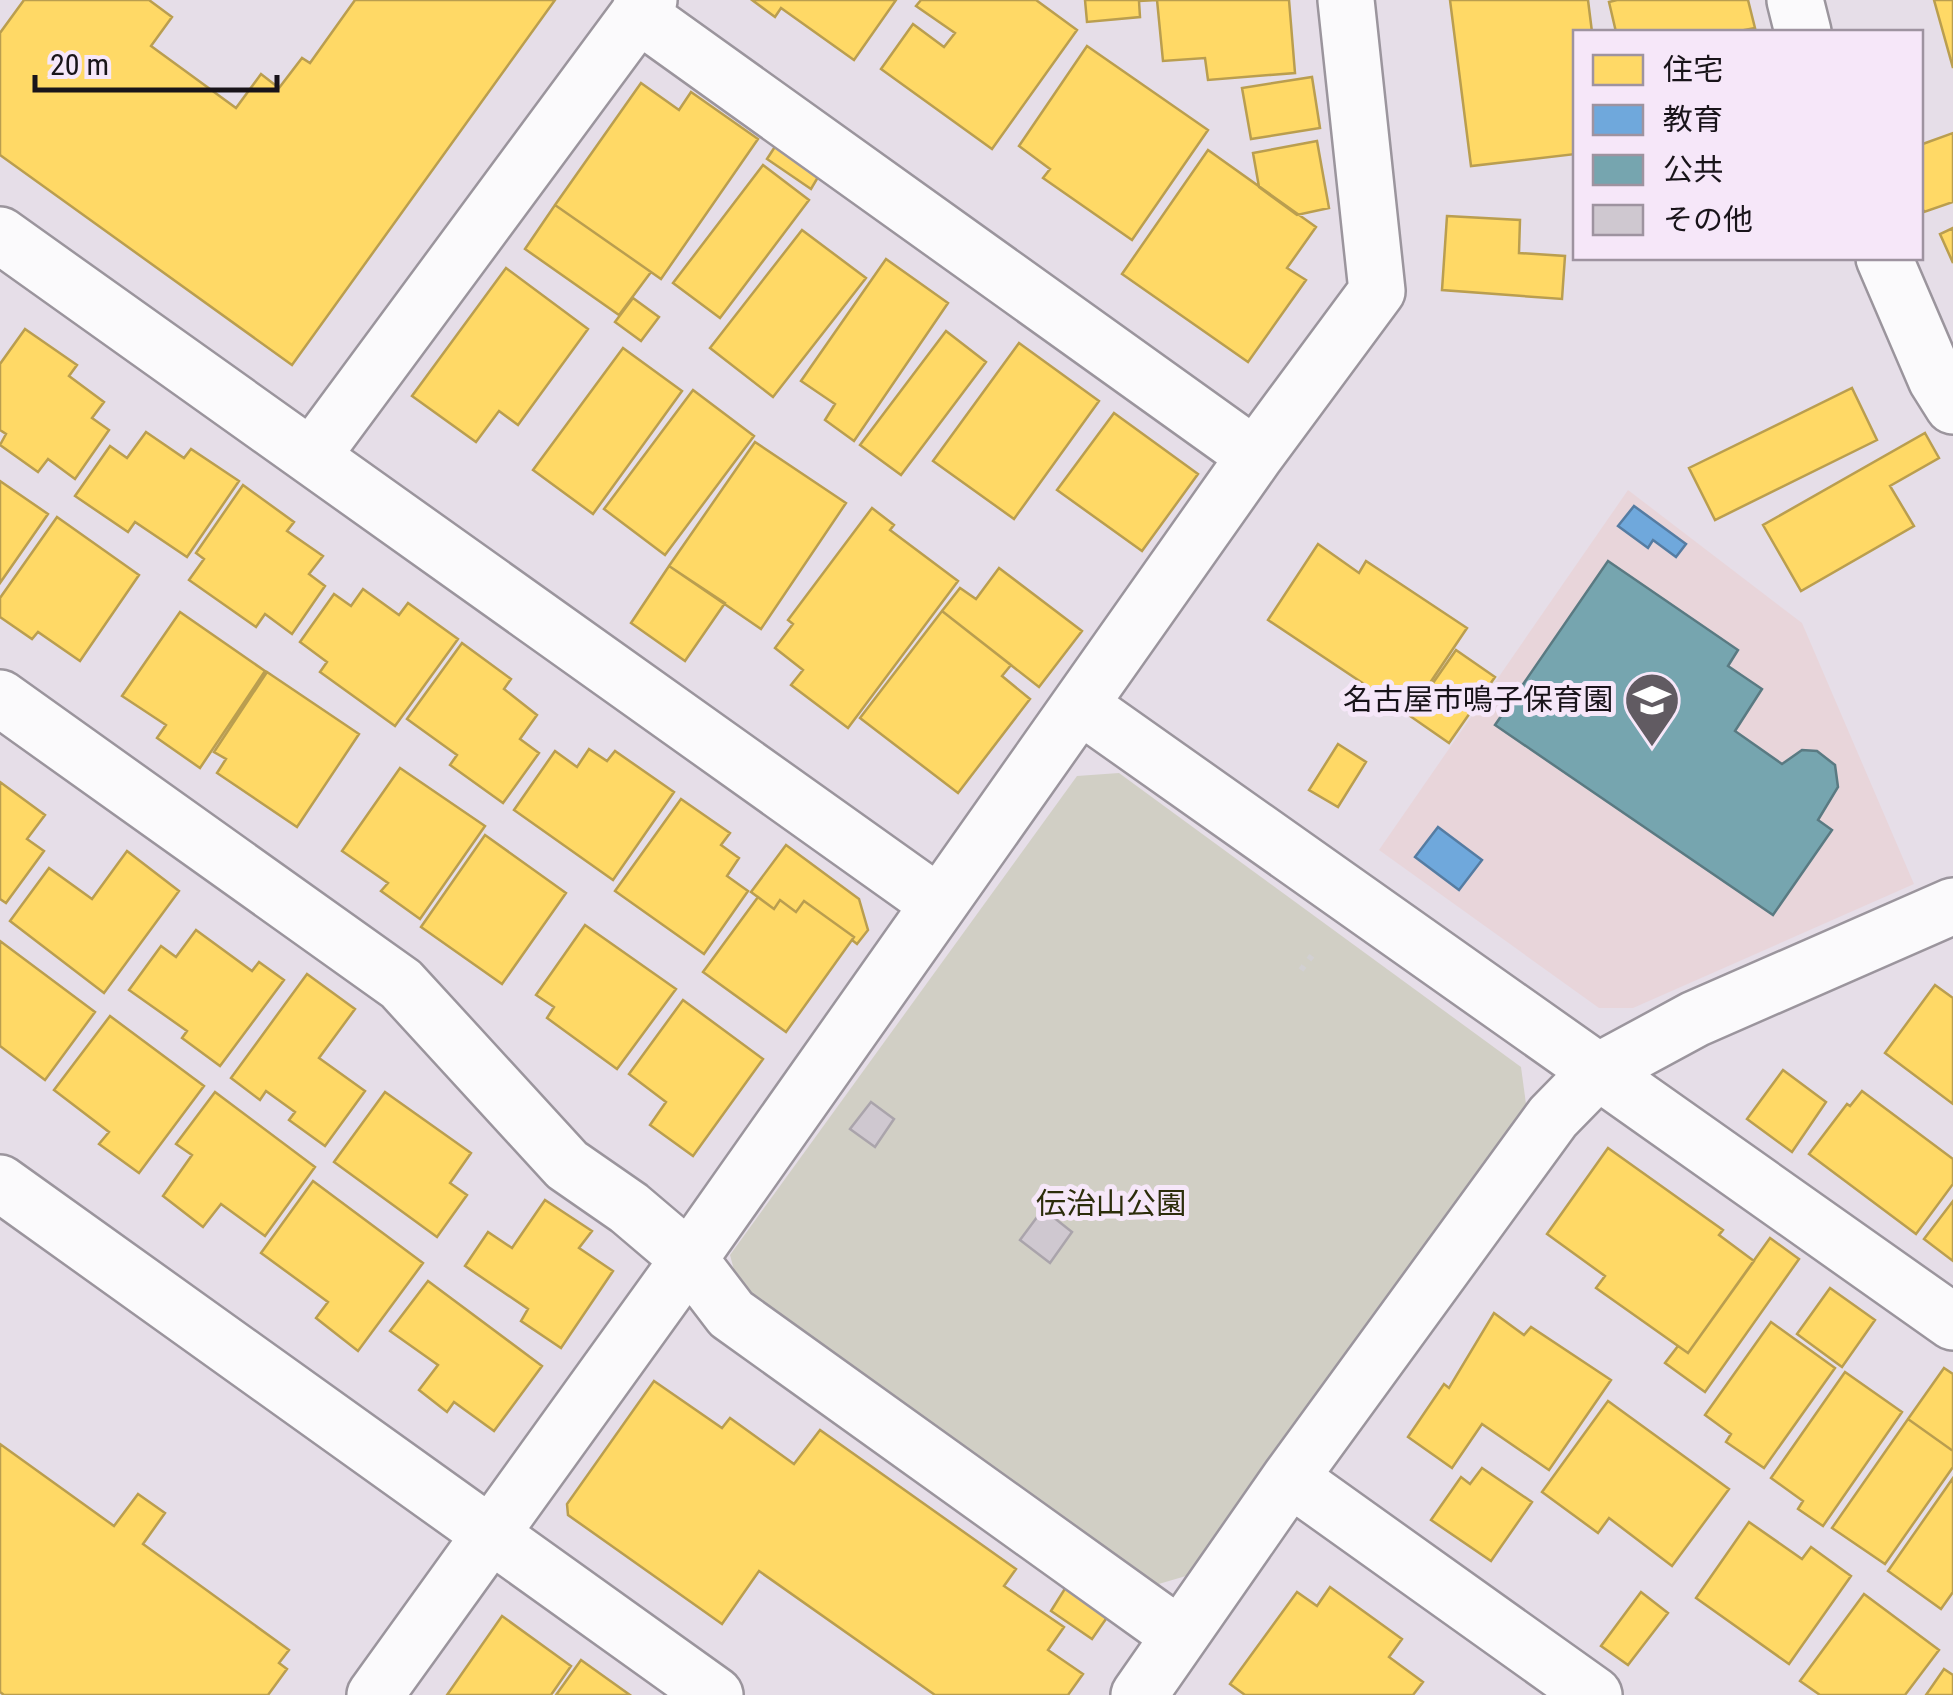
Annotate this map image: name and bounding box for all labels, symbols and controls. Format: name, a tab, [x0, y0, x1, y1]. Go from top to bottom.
scale bar	[35, 30, 278, 92]
legend	[1573, 30, 1923, 260]
text: 20 m	[50, 47, 109, 82]
text: 住宅	[1663, 52, 1723, 87]
text: 教育	[1663, 102, 1723, 137]
text: 公共	[1663, 152, 1723, 187]
text: その他	[1663, 202, 1753, 237]
school or university icon: 名古屋市鳴子保育園	[1622, 670, 1682, 749]
place label: 名古屋市鳴子保育園	[1343, 682, 1613, 717]
park label: 伝治山公園	[1036, 1186, 1186, 1221]

